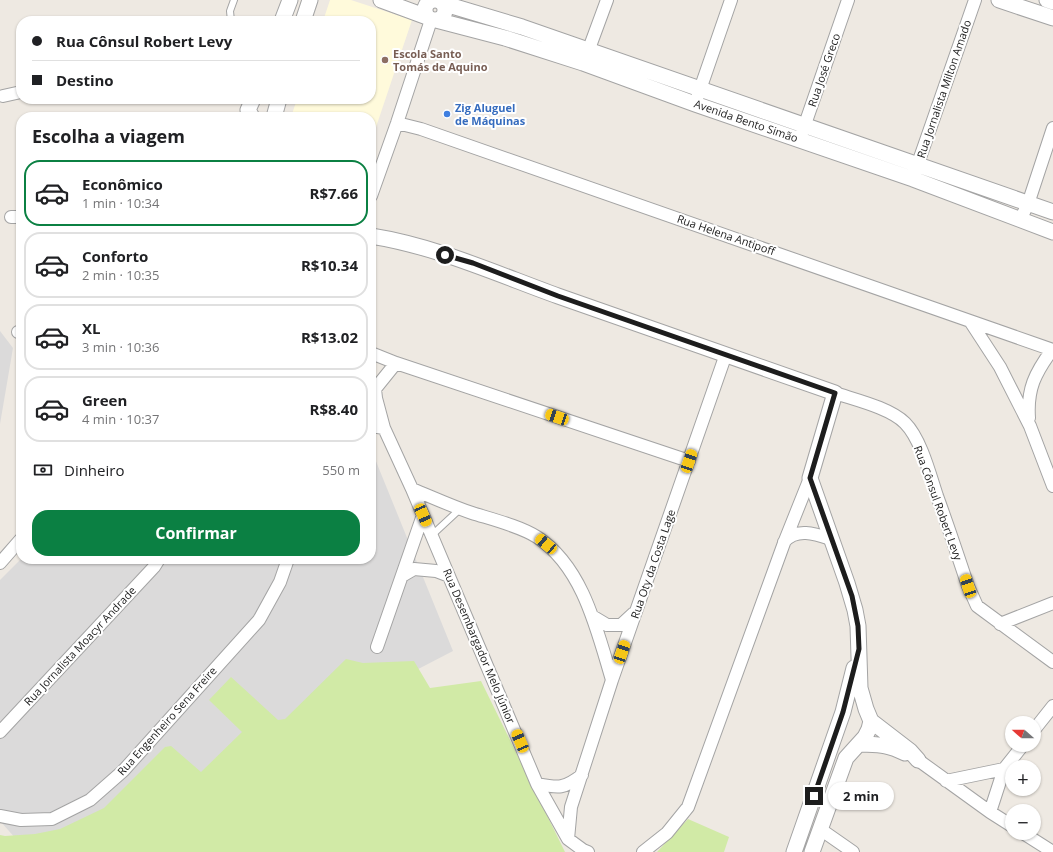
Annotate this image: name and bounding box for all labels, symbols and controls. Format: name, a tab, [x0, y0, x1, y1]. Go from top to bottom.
street label: Rua Jornalista Milton Amado	[913, 17, 974, 160]
text: Rua Cônsul Robert Levy	[56, 31, 232, 51]
street label: Rua José Greco	[804, 31, 843, 109]
place label: Escola Santo Tomás de Aquino	[393, 46, 488, 74]
marker: Escola Santo Tomás de Aquino	[380, 55, 390, 65]
text: Destino	[56, 70, 114, 90]
street label: Avenida Bento Simão	[692, 96, 800, 145]
place label: Zig Aluguel de Máquinas	[455, 100, 526, 128]
marker: Zig Aluguel de Máquinas	[442, 109, 452, 119]
text: Escolha a viagem	[32, 124, 185, 148]
text: Econômico	[82, 174, 163, 194]
icon: car	[34, 175, 70, 211]
text: R$7.66	[310, 183, 358, 203]
text: 1 min · 10:34	[82, 194, 159, 212]
street label: Rua Helena Antipoff	[675, 211, 778, 259]
text: Conforto	[82, 246, 148, 266]
route start	[436, 246, 454, 264]
icon: car	[34, 247, 70, 283]
text: R$10.34	[301, 255, 358, 275]
text: 2 min · 10:35	[82, 266, 159, 284]
text: XL	[82, 318, 100, 338]
icon: car	[34, 319, 70, 355]
text: R$13.02	[301, 327, 358, 347]
text: 3 min · 10:36	[82, 338, 159, 356]
text: Green	[82, 390, 127, 410]
icon: car	[34, 391, 70, 427]
text: R$8.40	[310, 399, 358, 419]
car	[544, 407, 570, 427]
text: 4 min · 10:37	[82, 410, 159, 428]
street label: Rua Cônsul Robert Levy	[911, 443, 966, 563]
car	[679, 448, 699, 474]
icon: cash	[32, 459, 54, 481]
text: Dinheiro	[64, 460, 124, 480]
text: 550 m	[322, 461, 360, 479]
car	[413, 502, 433, 528]
street label: Rua Oty da Costa Lage	[627, 507, 678, 621]
button: Confirmar	[32, 510, 360, 556]
car	[533, 532, 559, 556]
street label: Rua Desembargador Melo Júnior	[440, 566, 519, 726]
car	[959, 573, 977, 599]
street label: Rua Jornalista Moacyr Andrade	[20, 583, 139, 708]
car	[612, 639, 632, 665]
street label: Rua Engenheiro Sena Freire	[114, 663, 220, 778]
north arrow	[1005, 716, 1041, 752]
map controls	[1005, 716, 1041, 840]
car	[510, 728, 530, 754]
button: +	[1005, 760, 1041, 796]
callout: 2 min	[828, 782, 894, 810]
route end	[805, 787, 823, 805]
text: 2 min	[843, 787, 879, 805]
button: −	[1005, 804, 1041, 840]

